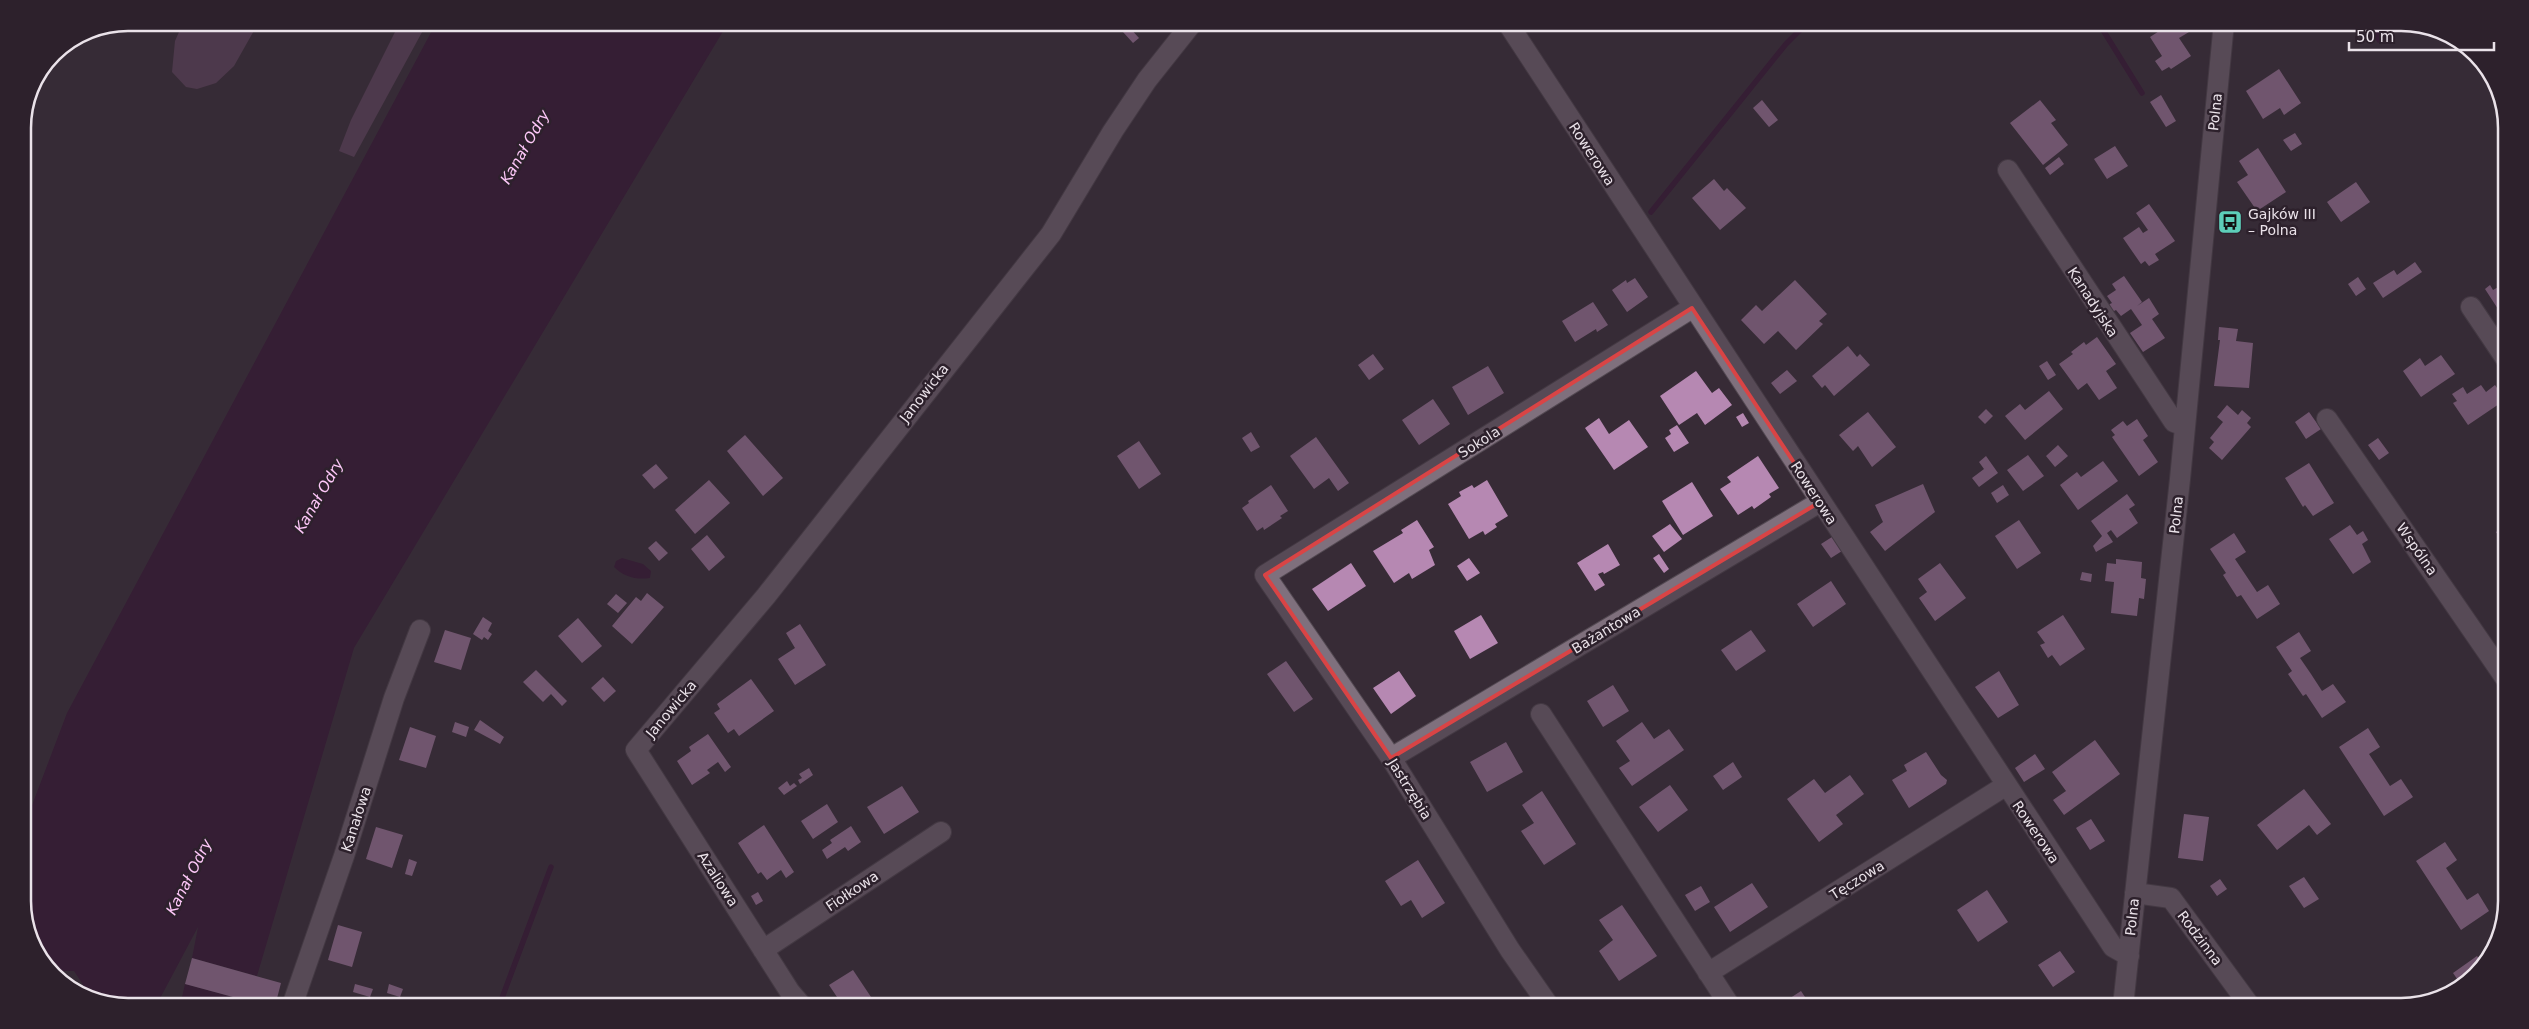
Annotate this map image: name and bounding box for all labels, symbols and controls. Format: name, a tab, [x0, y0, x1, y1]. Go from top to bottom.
scale bar	[2349, 20, 2494, 52]
text: 50 m	[2356, 28, 2394, 46]
street label: Polna	[2205, 92, 2225, 132]
water label: Kanał Odry	[497, 106, 554, 187]
street label: Rowerowa	[1566, 120, 1618, 188]
place label: Gajków III – Polna	[2248, 206, 2316, 238]
bus stop icon: Gajków III – Polna	[2217, 209, 2243, 235]
street label: Kanadyjska	[2065, 264, 2121, 340]
street label: Janowicka	[896, 361, 952, 426]
street label: Sokola	[1455, 423, 1503, 461]
water label: Kanał Odry	[291, 455, 348, 536]
street label: Rowerowa	[1788, 459, 1840, 527]
street label: Polna	[2166, 495, 2186, 535]
street label: Wspólna	[2393, 520, 2441, 578]
street label: Bażantowa	[1569, 603, 1643, 657]
street label: Janowicka	[642, 677, 700, 742]
street label: Jastrzębia	[1385, 755, 1435, 822]
street label: Kanałowa	[338, 784, 374, 854]
street label: Rowerowa	[2009, 798, 2063, 866]
water label: Kanał Odry	[162, 835, 216, 918]
street label: Azaliowa	[694, 849, 742, 909]
street label: Tęczowa	[1826, 857, 1887, 903]
street label: Fiołkowa	[823, 868, 881, 914]
street label: Polna	[2122, 897, 2142, 937]
street label: Rodzinna	[2174, 908, 2226, 968]

